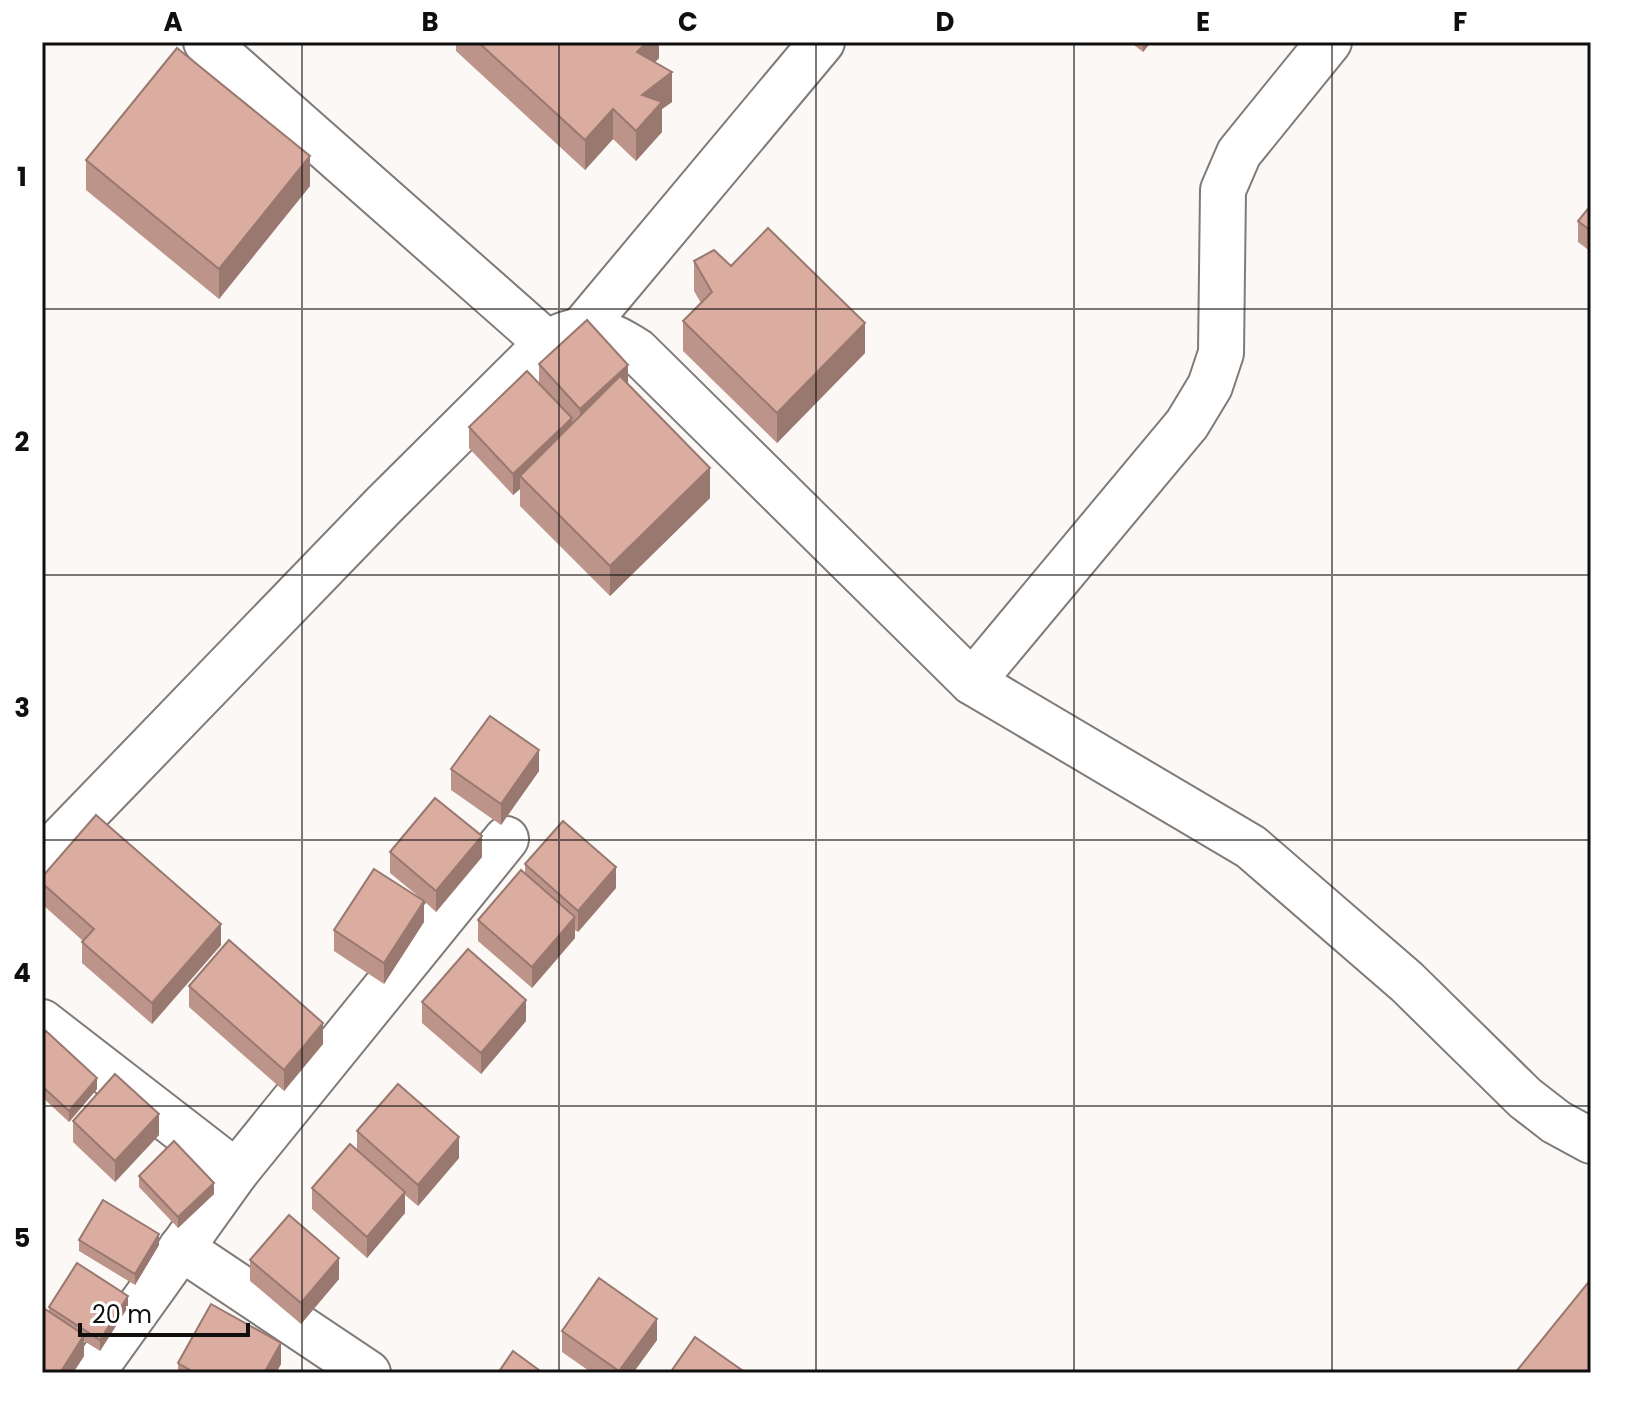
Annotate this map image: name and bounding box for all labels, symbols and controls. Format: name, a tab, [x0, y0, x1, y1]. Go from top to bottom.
text: A	[163, 4, 183, 40]
text: B	[421, 4, 439, 40]
text: C	[678, 4, 698, 40]
text: D	[936, 4, 955, 40]
text: E	[1196, 4, 1210, 40]
text: F	[1453, 4, 1467, 40]
text: 1	[17, 159, 27, 195]
text: 2	[15, 424, 30, 460]
text: 3	[14, 690, 30, 726]
text: 4	[13, 955, 31, 991]
text: 5	[14, 1220, 30, 1256]
scale bar	[80, 1287, 248, 1337]
text: 20 m	[92, 1298, 152, 1331]

